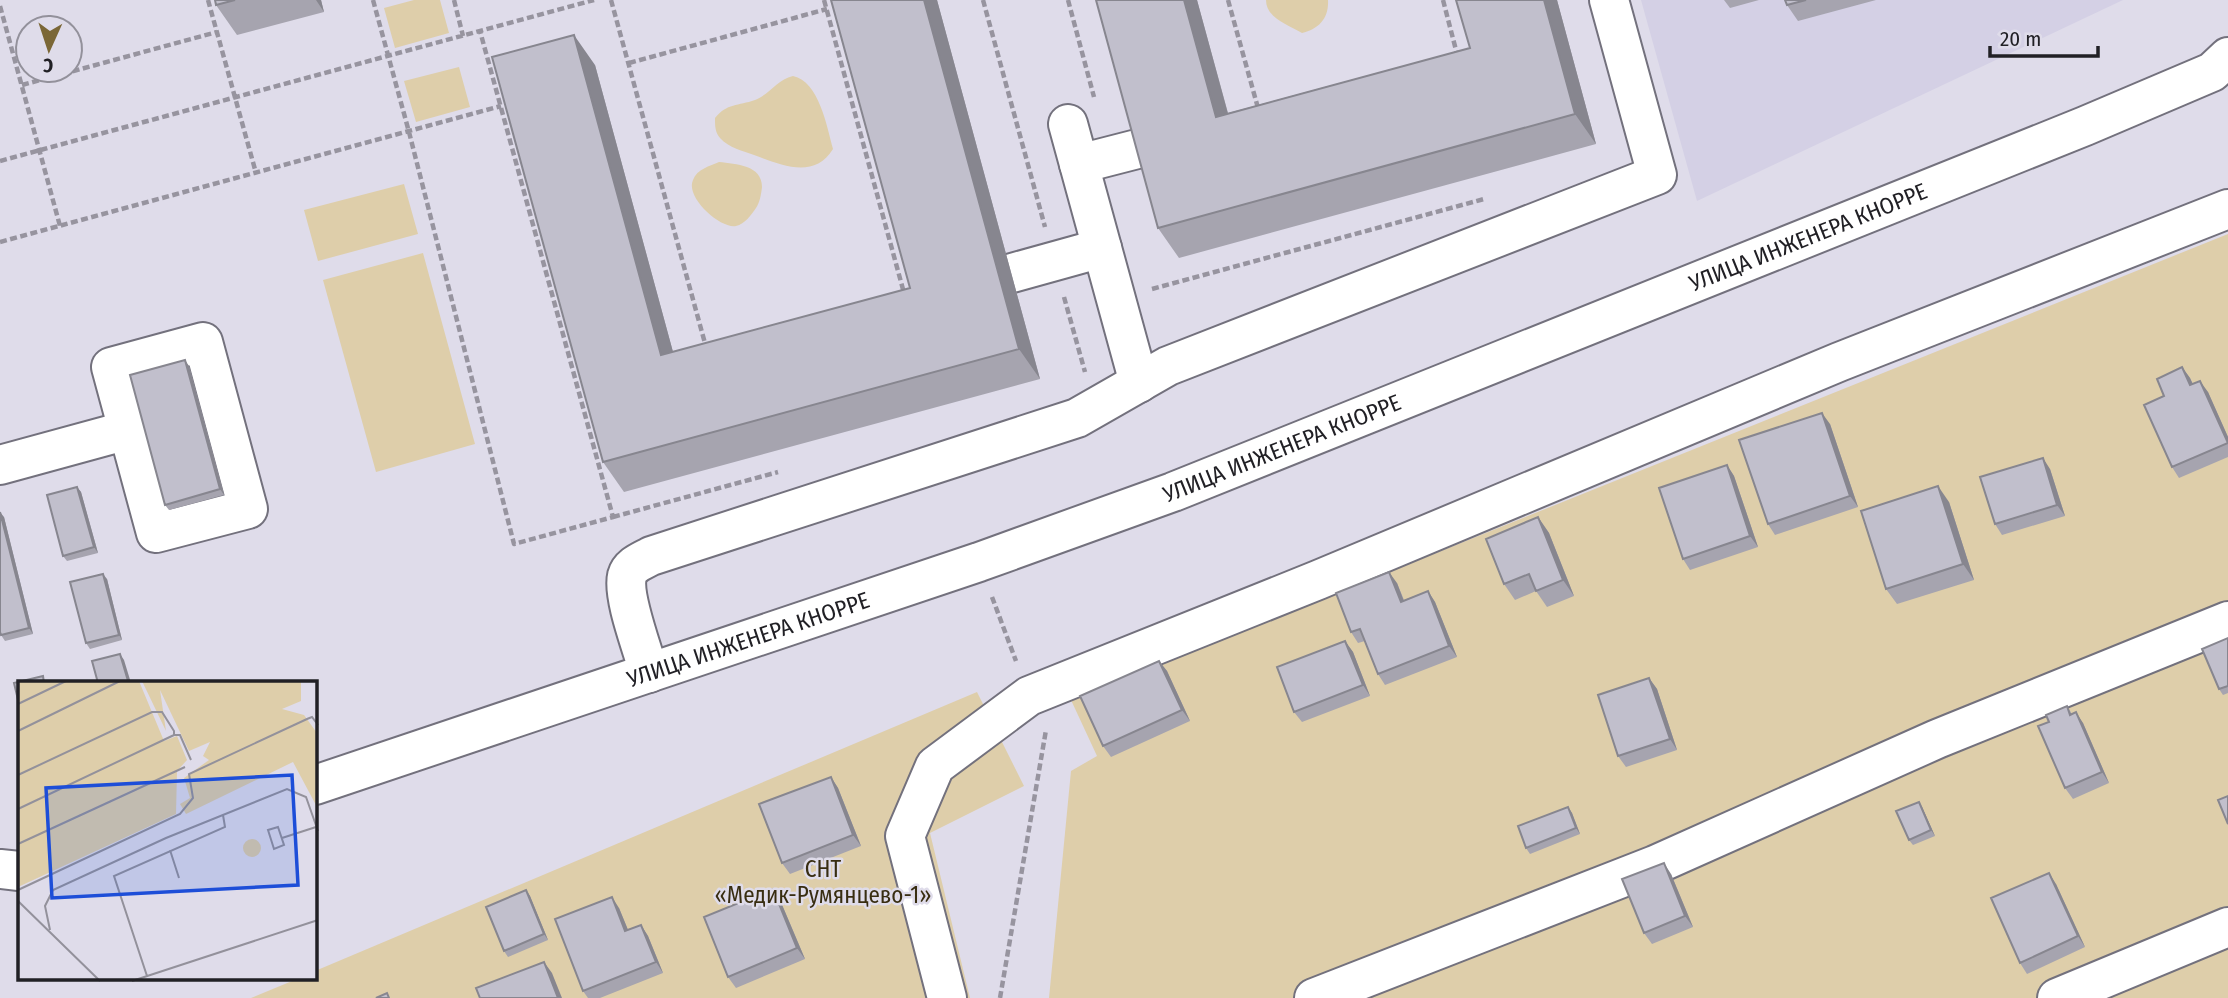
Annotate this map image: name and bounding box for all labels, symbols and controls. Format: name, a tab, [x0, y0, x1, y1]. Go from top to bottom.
north arrow	[14, 14, 84, 84]
scale bar	[1990, 14, 2098, 58]
text: 20 m	[2000, 26, 2041, 52]
text: С	[43, 54, 54, 77]
street label: УЛИЦА ИНЖЕНЕРА КНОРРЕ	[1684, 177, 1931, 298]
street label: УЛИЦА ИНЖЕНЕРА КНОРРЕ	[1158, 388, 1405, 509]
street label: УЛИЦА ИНЖЕНЕРА КНОРРЕ	[622, 586, 873, 694]
inset map	[18, 681, 317, 981]
park label: СНТ «Медик-Румянцево-1»	[714, 855, 932, 909]

